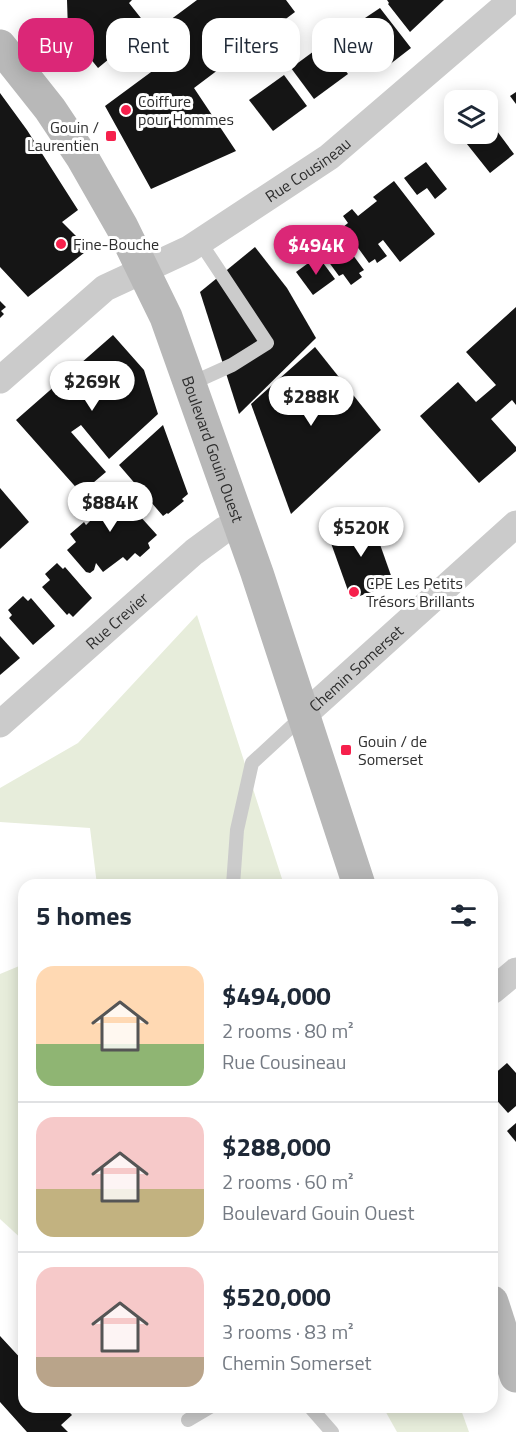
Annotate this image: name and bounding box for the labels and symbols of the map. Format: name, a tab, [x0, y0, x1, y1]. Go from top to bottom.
place label: Coiffure pour Hommes	[138, 89, 234, 131]
marker: Coiffure pour Hommes	[119, 103, 133, 117]
place label: Gouin / Laurentien	[27, 115, 99, 157]
marker: Gouin / Laurentien	[104, 129, 118, 143]
street label: Rue Cousineau	[260, 132, 356, 208]
pin: $494K	[274, 225, 358, 276]
place label: Fine-Bouche	[73, 232, 159, 256]
marker: Fine-Bouche	[54, 237, 68, 251]
pin: $269K	[50, 361, 134, 412]
street label: Boulevard Gouin Ouest	[176, 372, 250, 526]
pin: $288K	[269, 376, 353, 427]
pin: $884K	[68, 482, 152, 533]
pin: $520K	[319, 507, 403, 558]
place label: CPE Les Petits Trésors Brillants	[366, 571, 475, 613]
marker: CPE Les Petits Trésors Brillants	[347, 585, 361, 599]
street label: Rue Crevier	[80, 586, 154, 655]
street label: Chemin Somerset	[303, 619, 409, 717]
place label: Gouin / de Somerset	[358, 729, 427, 771]
marker: Gouin / de Somerset	[339, 743, 353, 757]

